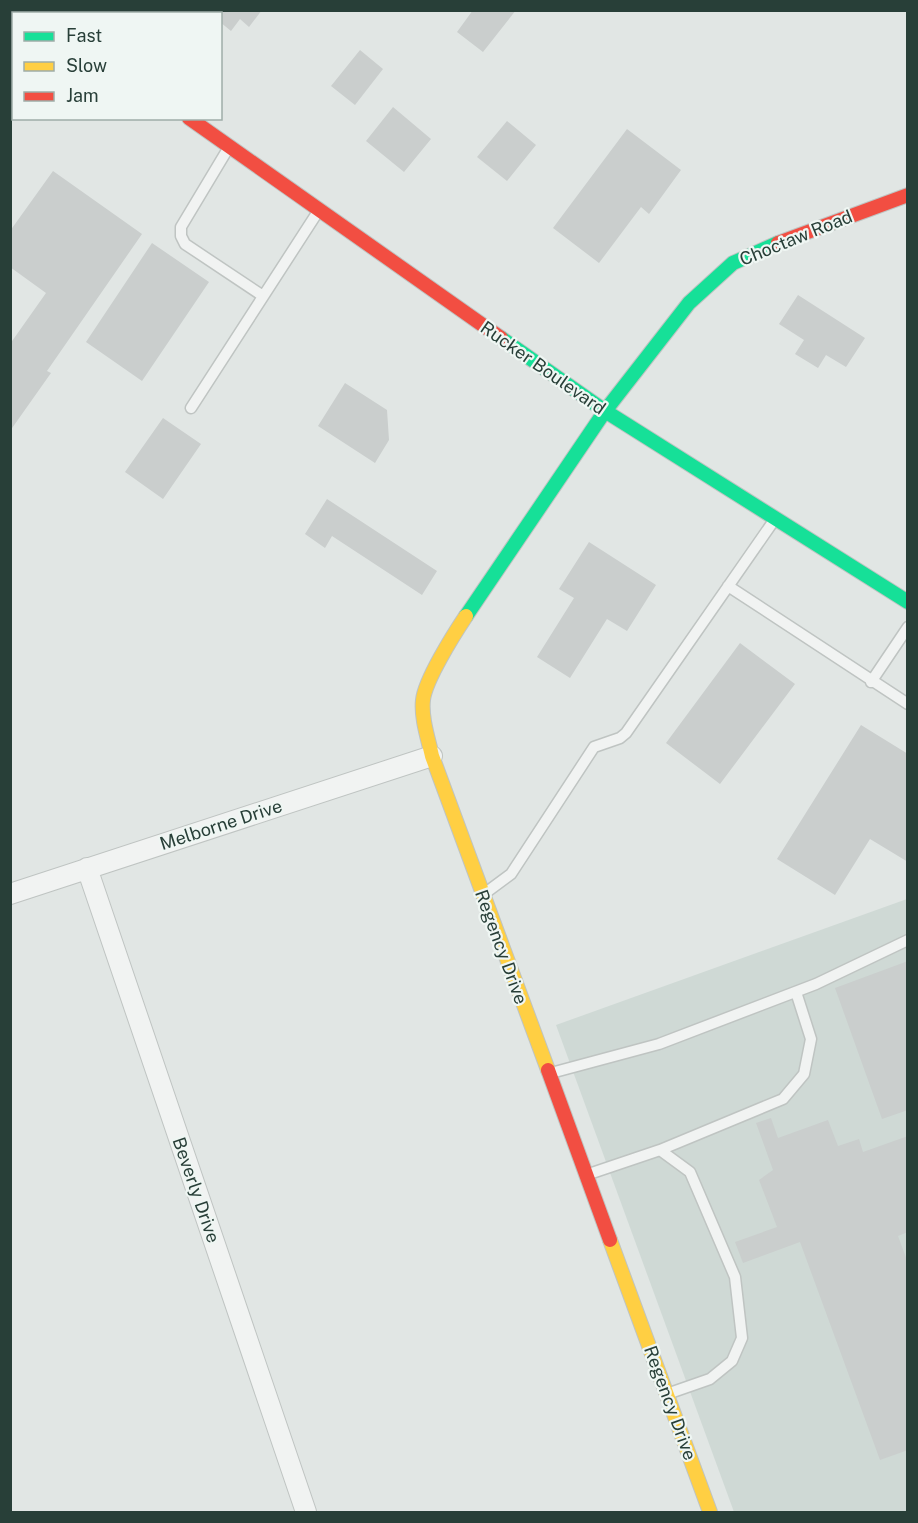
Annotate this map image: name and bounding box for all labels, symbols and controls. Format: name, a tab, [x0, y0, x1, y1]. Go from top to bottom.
legend	[12, 12, 222, 120]
text: Fast	[66, 25, 102, 46]
text: Slow	[66, 55, 107, 76]
text: Jam	[66, 85, 99, 106]
street label: Choctaw Road	[736, 205, 855, 270]
street label: Rucker Boulevard	[477, 317, 610, 419]
street label: Melborne Drive	[157, 795, 285, 854]
street label: Regency Drive	[471, 887, 532, 1007]
street label: Beverly Drive	[169, 1134, 224, 1245]
street label: Regency Drive	[640, 1343, 701, 1463]

